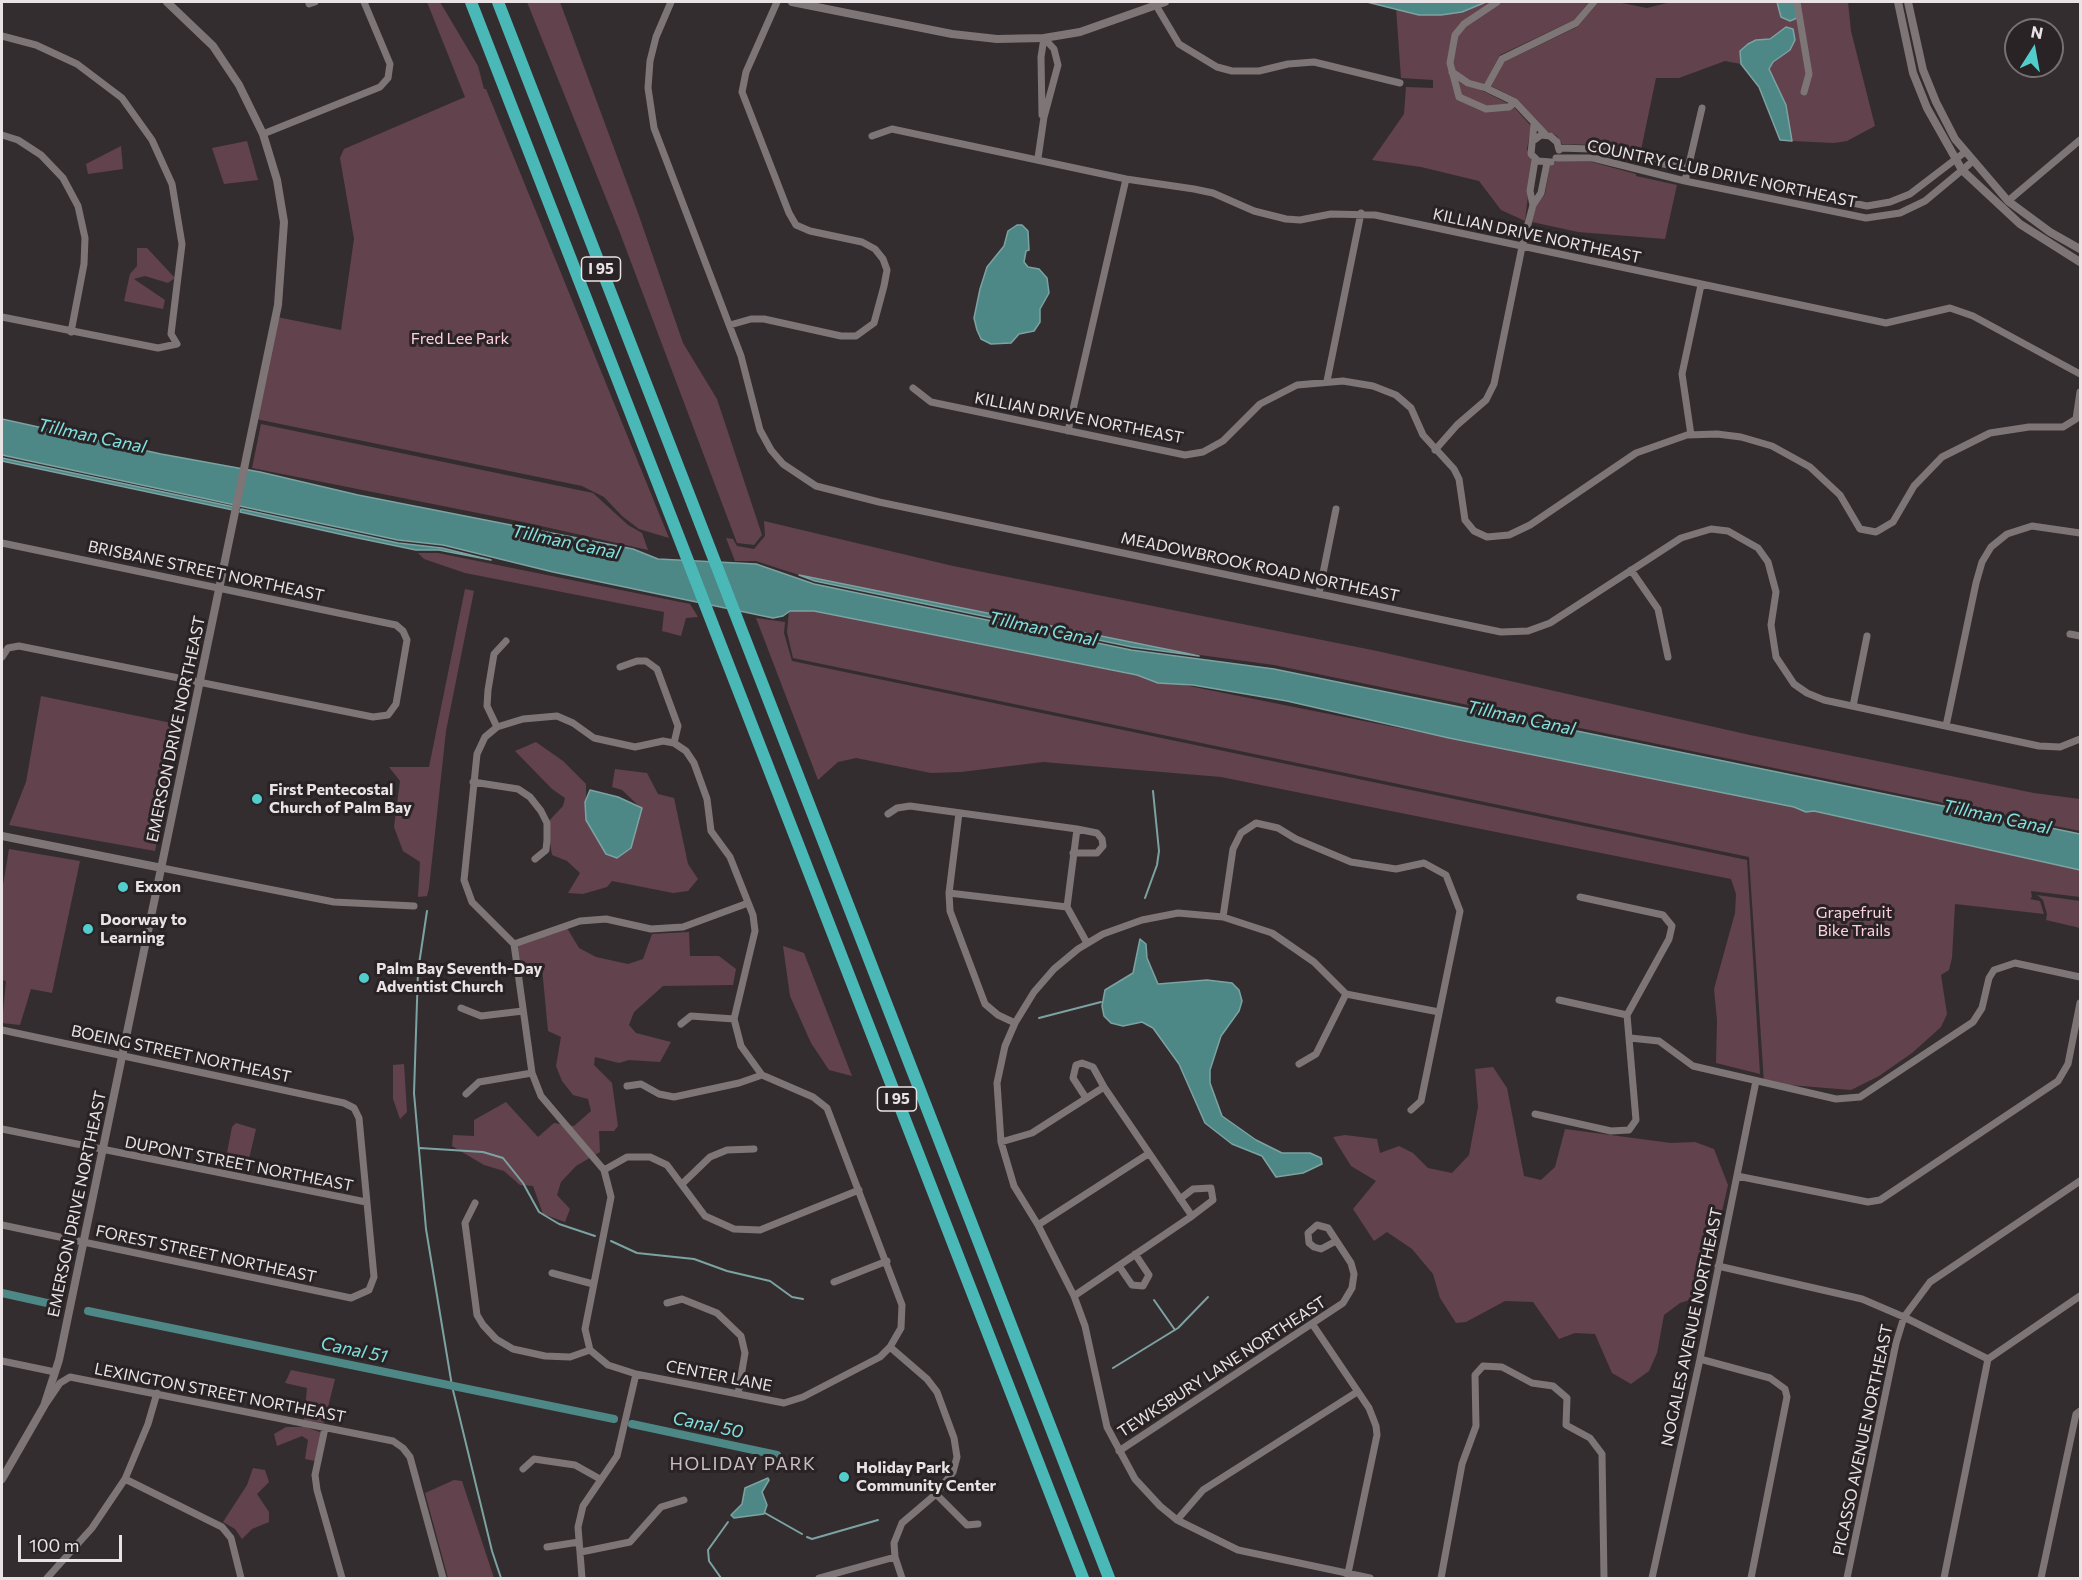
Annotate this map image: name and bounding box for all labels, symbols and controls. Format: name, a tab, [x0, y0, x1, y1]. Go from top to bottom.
north arrow	[2004, 18, 2064, 78]
text: N	[2029, 21, 2045, 42]
street label: COUNTRY CLUB DRIVE NORTHEAST	[1585, 136, 1859, 212]
street label: KILLIAN DRIVE NORTHEAST	[1431, 205, 1643, 267]
road number: I 95	[582, 257, 620, 281]
park label: Fred Lee Park	[411, 329, 509, 349]
street label: KILLIAN DRIVE NORTHEAST	[973, 388, 1185, 448]
water label: Tillman Canal	[36, 414, 148, 458]
water label: Tillman Canal	[510, 520, 622, 564]
street label: MEADOWBROOK ROAD NORTHEAST	[1119, 528, 1401, 606]
street label: BRISBANE STREET NORTHEAST	[86, 537, 326, 605]
water label: Tillman Canal	[987, 607, 1099, 651]
street label: EMERSON DRIVE NORTHEAST	[143, 614, 209, 844]
water label: Tillman Canal	[1465, 696, 1577, 740]
place label: First Pentecostal Church of Palm Bay	[269, 780, 412, 818]
marker: First Pentecostal Church of Palm Bay	[250, 792, 264, 806]
water label: Tillman Canal	[1941, 795, 2053, 839]
place label: Exxon	[135, 877, 181, 897]
marker: Exxon	[116, 880, 130, 894]
park label: Grapefruit Bike Trails	[1816, 903, 1892, 941]
place label: Doorway to Learning	[100, 910, 187, 948]
marker: Doorway to Learning	[81, 922, 95, 936]
place label: Palm Bay Seventh-Day Adventist Church	[376, 959, 542, 997]
marker: Palm Bay Seventh-Day Adventist Church	[357, 971, 371, 985]
street label: BOEING STREET NORTHEAST	[69, 1021, 293, 1087]
road number: I 95	[878, 1087, 916, 1111]
street label: EMERSON DRIVE NORTHEAST	[44, 1089, 110, 1319]
street label: DUPONT STREET NORTHEAST	[123, 1132, 355, 1196]
street label: NOGALES AVENUE NORTHEAST	[1657, 1206, 1727, 1448]
street label: FOREST STREET NORTHEAST	[94, 1221, 318, 1287]
street label: TEWKSBURY LANE NORTHEAST	[1114, 1292, 1330, 1442]
street label: PICASSO AVENUE NORTHEAST	[1829, 1323, 1897, 1557]
water label: Canal 51	[319, 1332, 389, 1368]
street label: CENTER LANE	[664, 1356, 774, 1396]
street label: LEXINGTON STREET NORTHEAST	[93, 1359, 347, 1427]
water label: Canal 50	[671, 1407, 745, 1443]
district label: HOLIDAY PARK	[669, 1453, 817, 1475]
place label: Holiday Park Community Center	[856, 1458, 996, 1496]
marker: Holiday Park Community Center	[837, 1470, 851, 1484]
scale bar	[21, 1523, 124, 1561]
text: 100 m	[29, 1534, 79, 1556]

